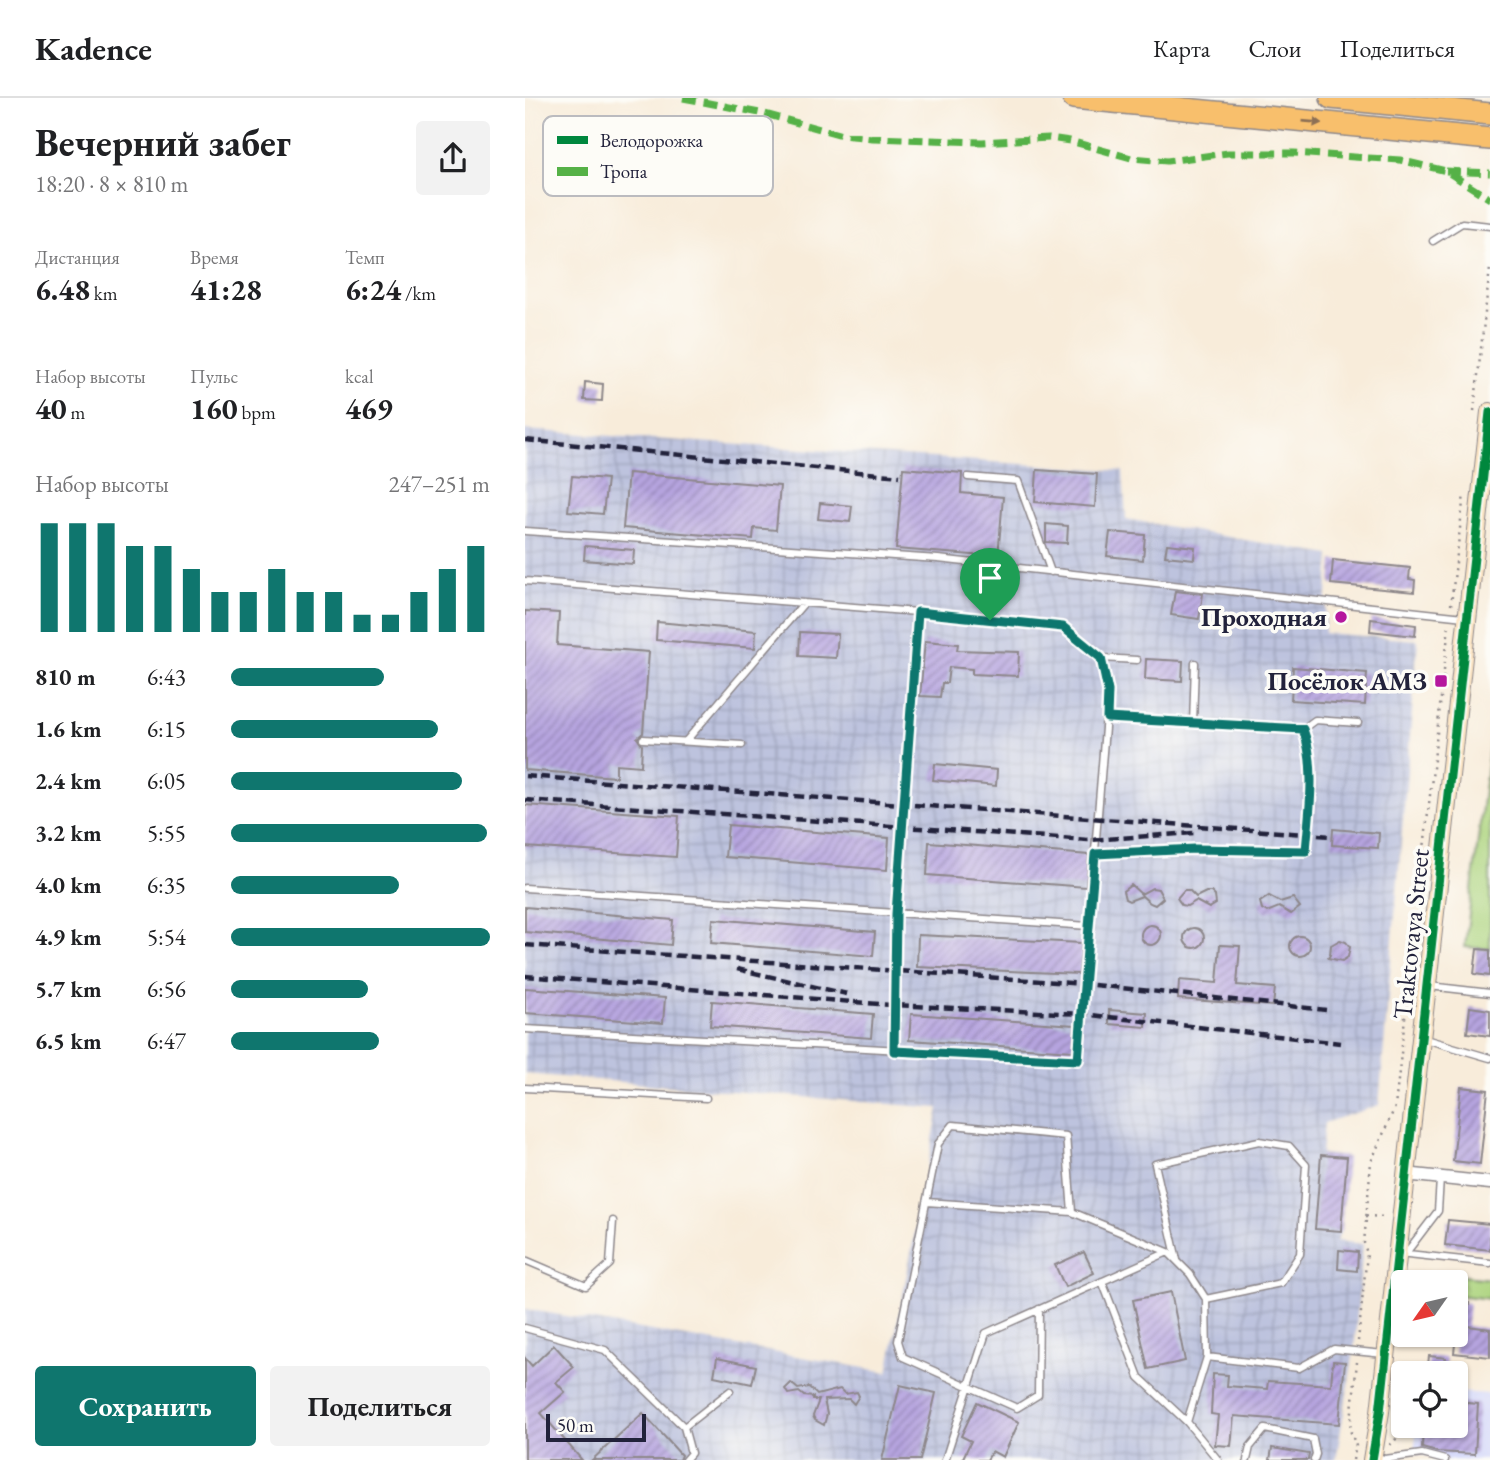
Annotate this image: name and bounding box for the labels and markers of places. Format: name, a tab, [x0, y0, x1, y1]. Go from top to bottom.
pin	[960, 548, 1020, 620]
place label: Проходная	[1201, 600, 1327, 634]
marker: Проходная	[1333, 609, 1349, 625]
place label: Посёлок АМЗ	[1268, 664, 1427, 698]
marker: Посёлок АМЗ	[1433, 673, 1449, 689]

